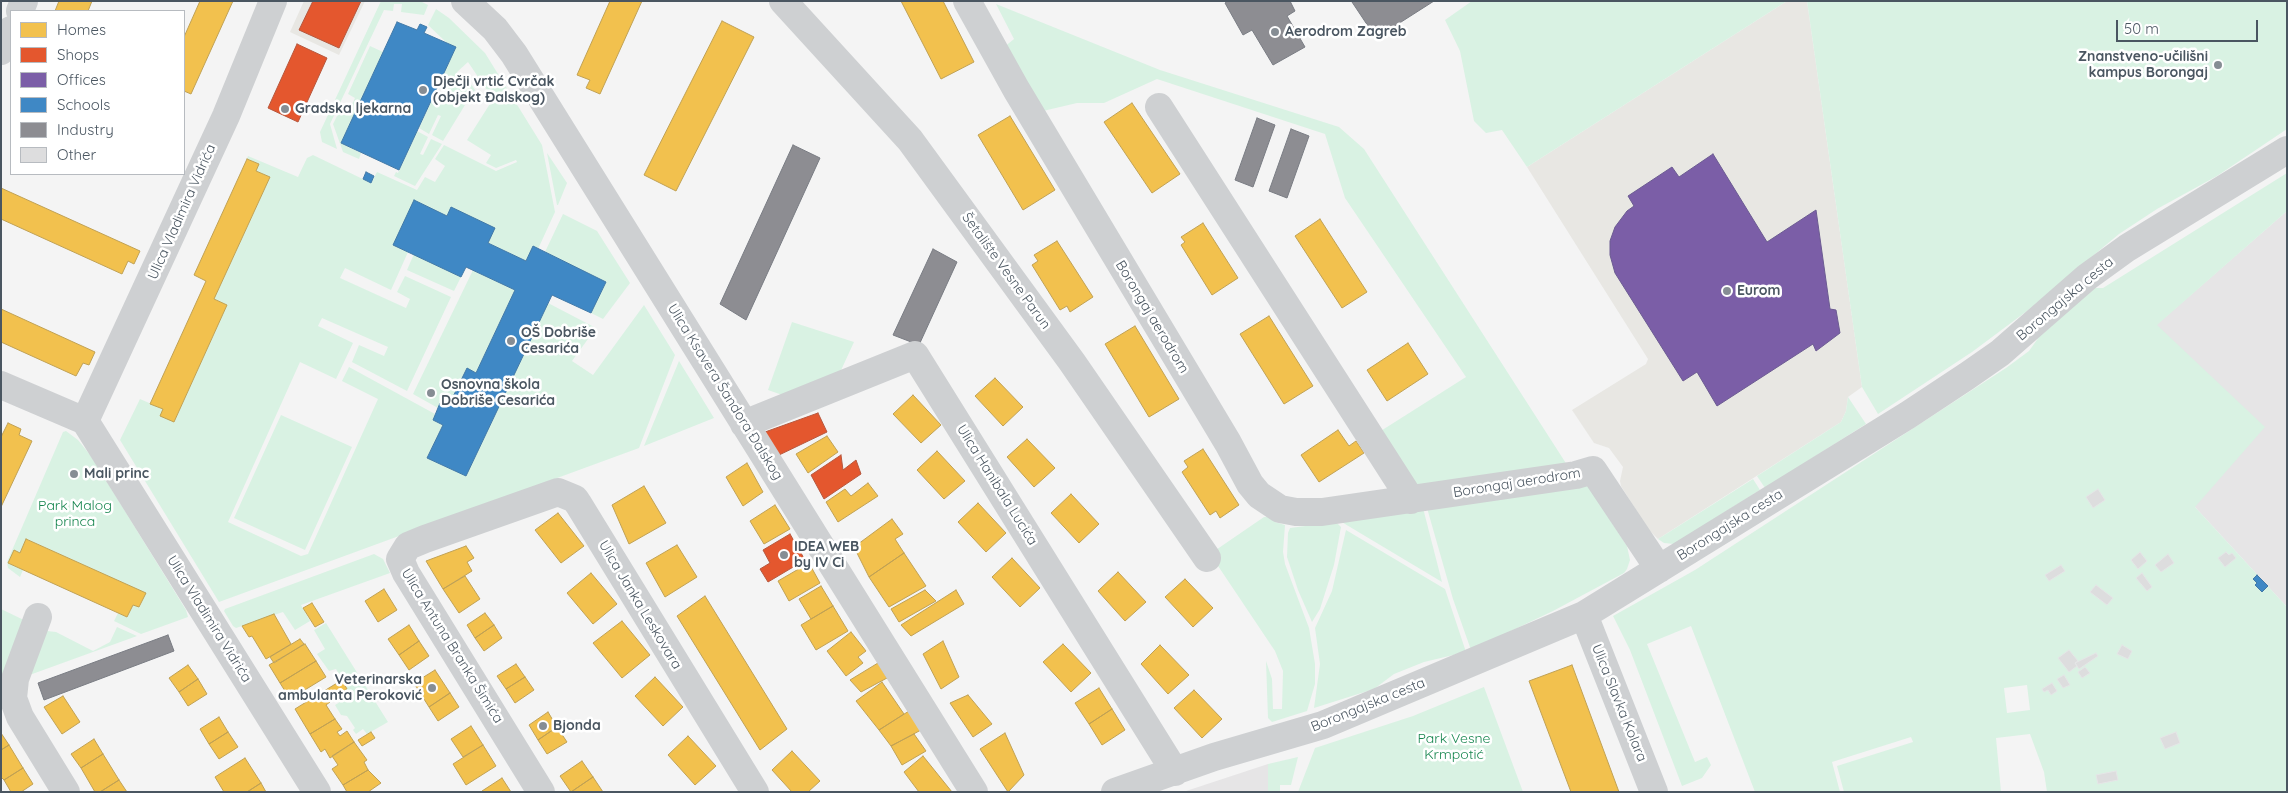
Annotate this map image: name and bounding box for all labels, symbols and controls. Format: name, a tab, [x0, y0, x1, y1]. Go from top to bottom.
legend	[10, 10, 185, 175]
scale bar	[2118, 10, 2260, 42]
text: 50 m	[2124, 19, 2159, 38]
text: Homes	[57, 20, 106, 39]
place label: Aerodrom Zagreb	[1285, 24, 1406, 40]
marker: Aerodrom Zagreb	[1269, 26, 1281, 38]
text: Shops	[57, 45, 99, 64]
place label: Znanstveno-učilišni kampus Borongaj	[2078, 49, 2208, 82]
marker: Znanstveno-učilišni kampus Borongaj	[2212, 59, 2224, 71]
text: Offices	[57, 70, 106, 89]
place label: Dječji vrtić Cvrčak (objekt Đalskog)	[433, 74, 554, 106]
marker: Dječji vrtić Cvrčak (objekt Đalskog)	[417, 84, 429, 96]
text: Schools	[57, 95, 110, 114]
place label: Gradska ljekarna	[295, 101, 411, 117]
marker: Gradska ljekarna	[279, 103, 291, 115]
text: Industry	[57, 120, 114, 139]
street label: Ulica Vladimira Vidrića	[145, 142, 219, 282]
text: Other	[57, 145, 96, 164]
street label: Šetalište Vesne Parun	[958, 210, 1054, 332]
street label: Borongajska cesta	[2013, 254, 2117, 344]
street label: Borongaj aerodrom	[1112, 258, 1192, 376]
place label: Eurom	[1737, 283, 1780, 299]
marker: Eurom	[1721, 285, 1733, 297]
street label: Ulica Ksavera Šandora Đalskog	[664, 301, 786, 483]
place label: OŠ Dobriše Cesarića	[521, 325, 596, 358]
marker: OŠ Dobriše Cesarića	[505, 335, 517, 347]
place label: Osnovna škola Dobriše Cesarića	[441, 377, 555, 410]
marker: Osnovna škola Dobriše Cesarića	[425, 387, 437, 399]
street label: Ulica Hanibala Lucića	[953, 421, 1041, 549]
street label: Borongaj aerodrom	[1452, 465, 1582, 501]
place label: Mali princ	[84, 466, 149, 482]
marker: Mali princ	[68, 468, 80, 480]
street label: Borongajska cesta	[1674, 486, 1786, 564]
park label: Park Malog princa	[38, 498, 112, 530]
street label: Ulica Janka Leskovara	[595, 538, 685, 672]
place label: IDEA WEB by IV Ci	[794, 539, 859, 572]
marker: IDEA WEB by IV Ci	[778, 549, 790, 561]
street label: Ulica Vladimira Vidrića	[163, 552, 255, 686]
street label: Ulica Antuna Branka Šimića	[397, 566, 507, 726]
street label: Ulica Slavka Kolara	[1588, 642, 1650, 764]
place label: Veterinarska ambulanta Peroković	[278, 672, 422, 704]
street label: Borongajska cesta	[1309, 674, 1427, 736]
marker: Veterinarska ambulanta Peroković	[426, 682, 438, 694]
place label: Bjonda	[553, 718, 601, 734]
marker: Bjonda	[537, 720, 549, 732]
park label: Park Vesne Krmpotić	[1418, 731, 1490, 764]

